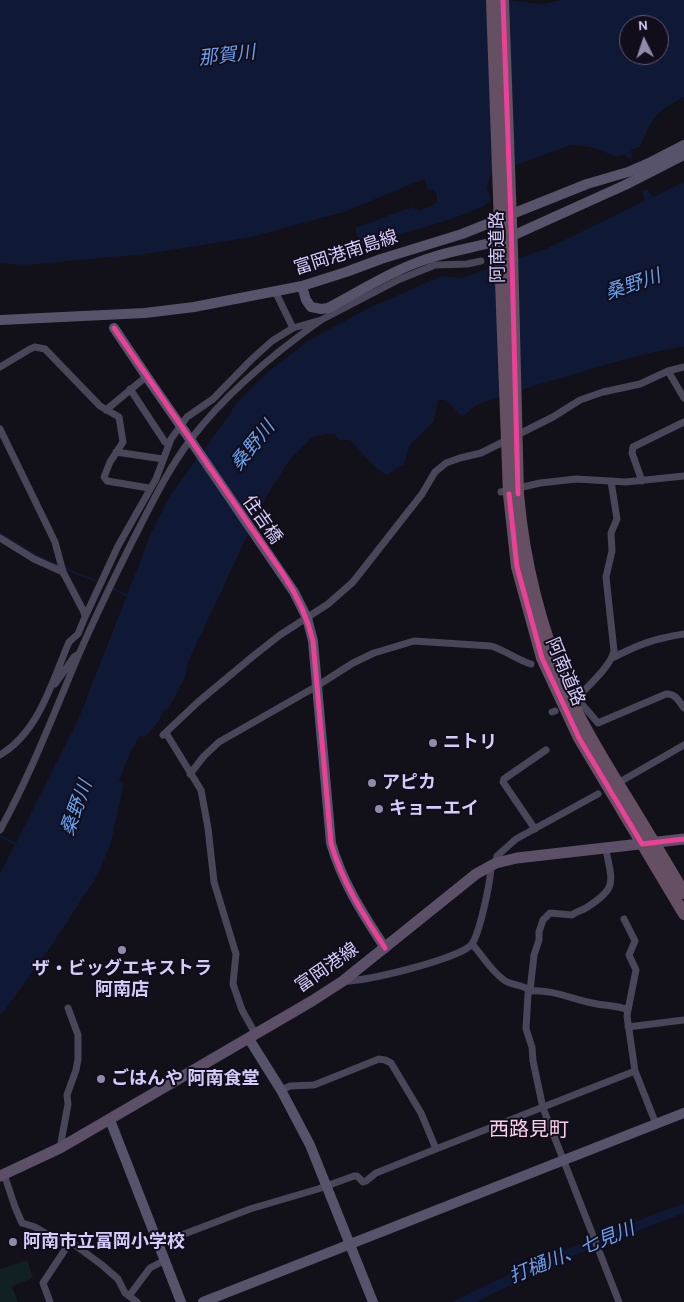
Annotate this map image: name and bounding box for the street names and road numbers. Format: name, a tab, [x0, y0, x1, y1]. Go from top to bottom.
street label: 阿南道路	[487, 211, 509, 283]
street label: 富岡港南島線	[291, 226, 401, 280]
street label: 住吉橋	[238, 492, 286, 548]
street label: 阿南道路	[541, 635, 589, 709]
street label: 富岡港線	[291, 939, 363, 997]

